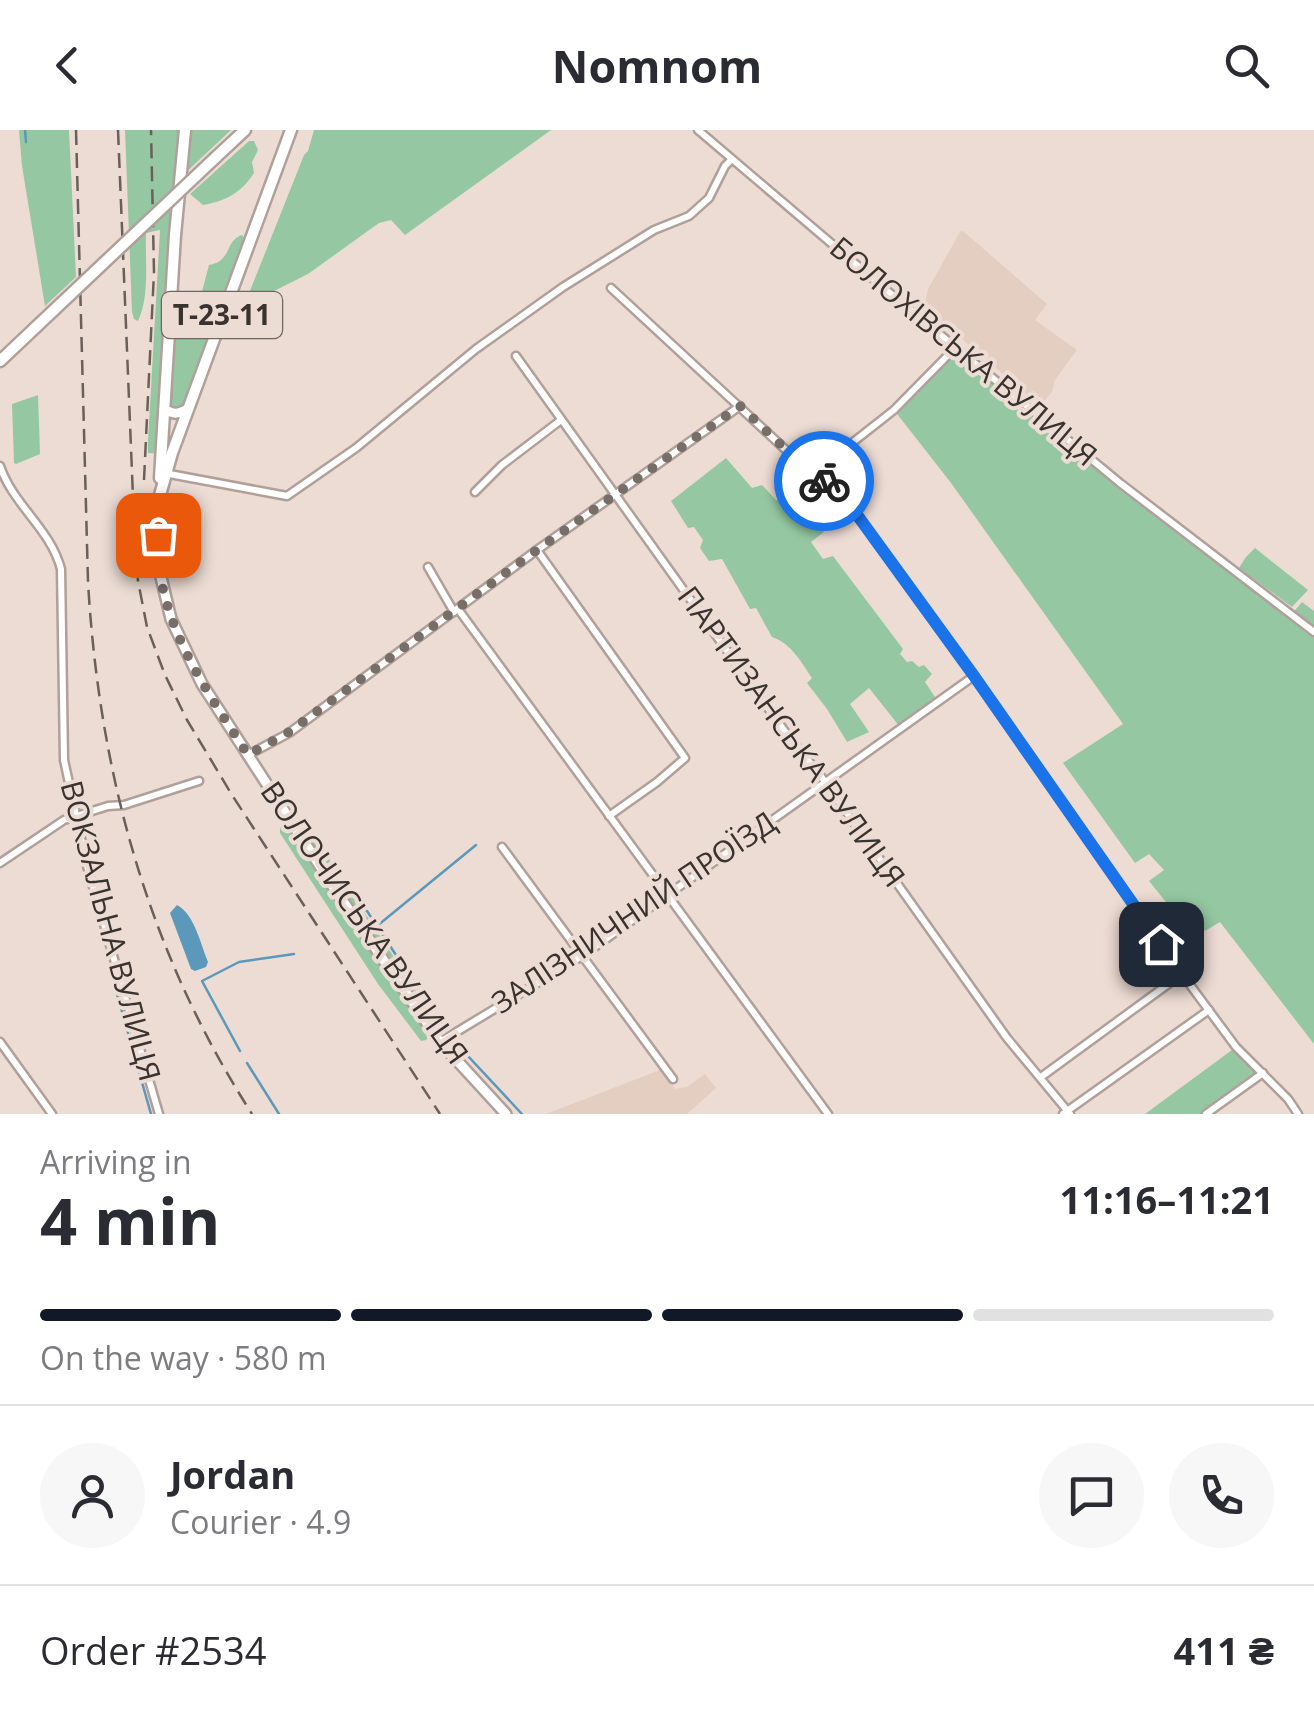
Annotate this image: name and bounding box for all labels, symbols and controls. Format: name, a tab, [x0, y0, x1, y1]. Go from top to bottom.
text: Nomnom	[552, 35, 762, 96]
icon: back	[40, 38, 95, 93]
icon: search	[1219, 38, 1274, 93]
street label: БОЛОХІВСЬКА ВУЛИЦЯ	[822, 227, 1106, 475]
road number: Т-23-11	[162, 292, 282, 338]
courier	[774, 431, 874, 531]
icon: bike	[797, 454, 852, 509]
pin	[116, 493, 201, 578]
icon: bag	[131, 508, 186, 563]
street label: ПАРТИЗАНСЬКА ВУЛИЦЯ	[669, 577, 915, 895]
street label: ВОЛОЧИСЬКА ВУЛИЦЯ	[252, 773, 479, 1072]
street label: ВОКЗАЛЬНА ВУЛИЦЯ	[52, 776, 171, 1085]
street label: ЗАЛІЗНИЧНИЙ ПРОЇЗД	[483, 801, 783, 1022]
pin	[1119, 902, 1204, 987]
icon: home	[1134, 917, 1189, 972]
text: Arriving in	[40, 1140, 192, 1183]
text: 11:16–11:21	[1060, 1173, 1274, 1225]
text: 4 min	[40, 1176, 220, 1264]
text: On the way · 580 m	[40, 1336, 327, 1379]
button: person	[40, 1443, 145, 1548]
button: chat	[1039, 1443, 1144, 1548]
button: phone	[1169, 1443, 1274, 1548]
text: Jordan	[170, 1448, 295, 1500]
text: Courier · 4.9	[170, 1500, 351, 1543]
text: Order #2534	[40, 1624, 267, 1676]
text: 411 ₴	[1174, 1624, 1274, 1676]

